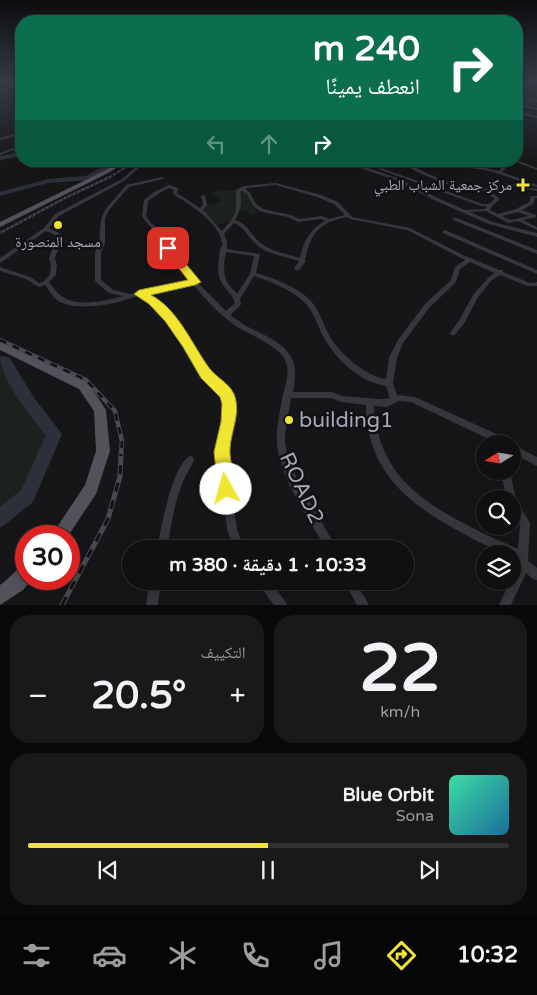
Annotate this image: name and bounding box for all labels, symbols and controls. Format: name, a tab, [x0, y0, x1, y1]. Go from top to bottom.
text: 240 m	[313, 28, 420, 70]
icon: right	[438, 35, 503, 100]
text: انعطف يمينًا	[326, 74, 420, 100]
icon: left	[202, 130, 230, 158]
icon: ahead	[255, 130, 283, 158]
icon: right	[308, 130, 336, 158]
place label: مركز جمعية الشباب الطبي	[374, 176, 512, 197]
marker: مركز جمعية الشباب الطبي	[516, 178, 530, 192]
marker: مسجد المنصورة	[52, 219, 64, 231]
pin	[147, 227, 189, 269]
place label: مسجد المنصورة	[15, 233, 101, 251]
icon: arrive	[154, 234, 182, 262]
place label: building1	[299, 408, 393, 433]
marker: building1	[283, 414, 295, 426]
north arrow	[476, 435, 521, 480]
map controls	[476, 435, 521, 590]
street label: ROAD2	[274, 448, 329, 528]
position arrow	[199, 462, 251, 514]
button: search	[476, 490, 521, 535]
speed limit sign: 30	[15, 525, 80, 590]
button: layers	[476, 545, 521, 590]
text: 10:33 · 1 دقيقة · 380 m	[169, 554, 367, 576]
text: 22	[359, 630, 441, 709]
text: التكييف	[201, 643, 246, 663]
text: 20.5°	[91, 673, 186, 719]
text: −	[28, 679, 48, 713]
text: +	[230, 679, 245, 713]
text: km/h	[380, 702, 420, 722]
text: Blue Orbit	[342, 784, 434, 806]
text: Sona	[396, 806, 434, 826]
icon: previous	[94, 856, 122, 884]
icon: pause	[254, 856, 282, 884]
icon: next	[415, 856, 443, 884]
icon: filters	[19, 938, 54, 973]
icon: car	[92, 938, 127, 973]
icon: climate	[165, 938, 200, 973]
icon: phone	[238, 938, 273, 973]
icon: music	[311, 938, 346, 973]
icon: directions	[384, 938, 419, 973]
text: 10:32	[457, 942, 518, 968]

